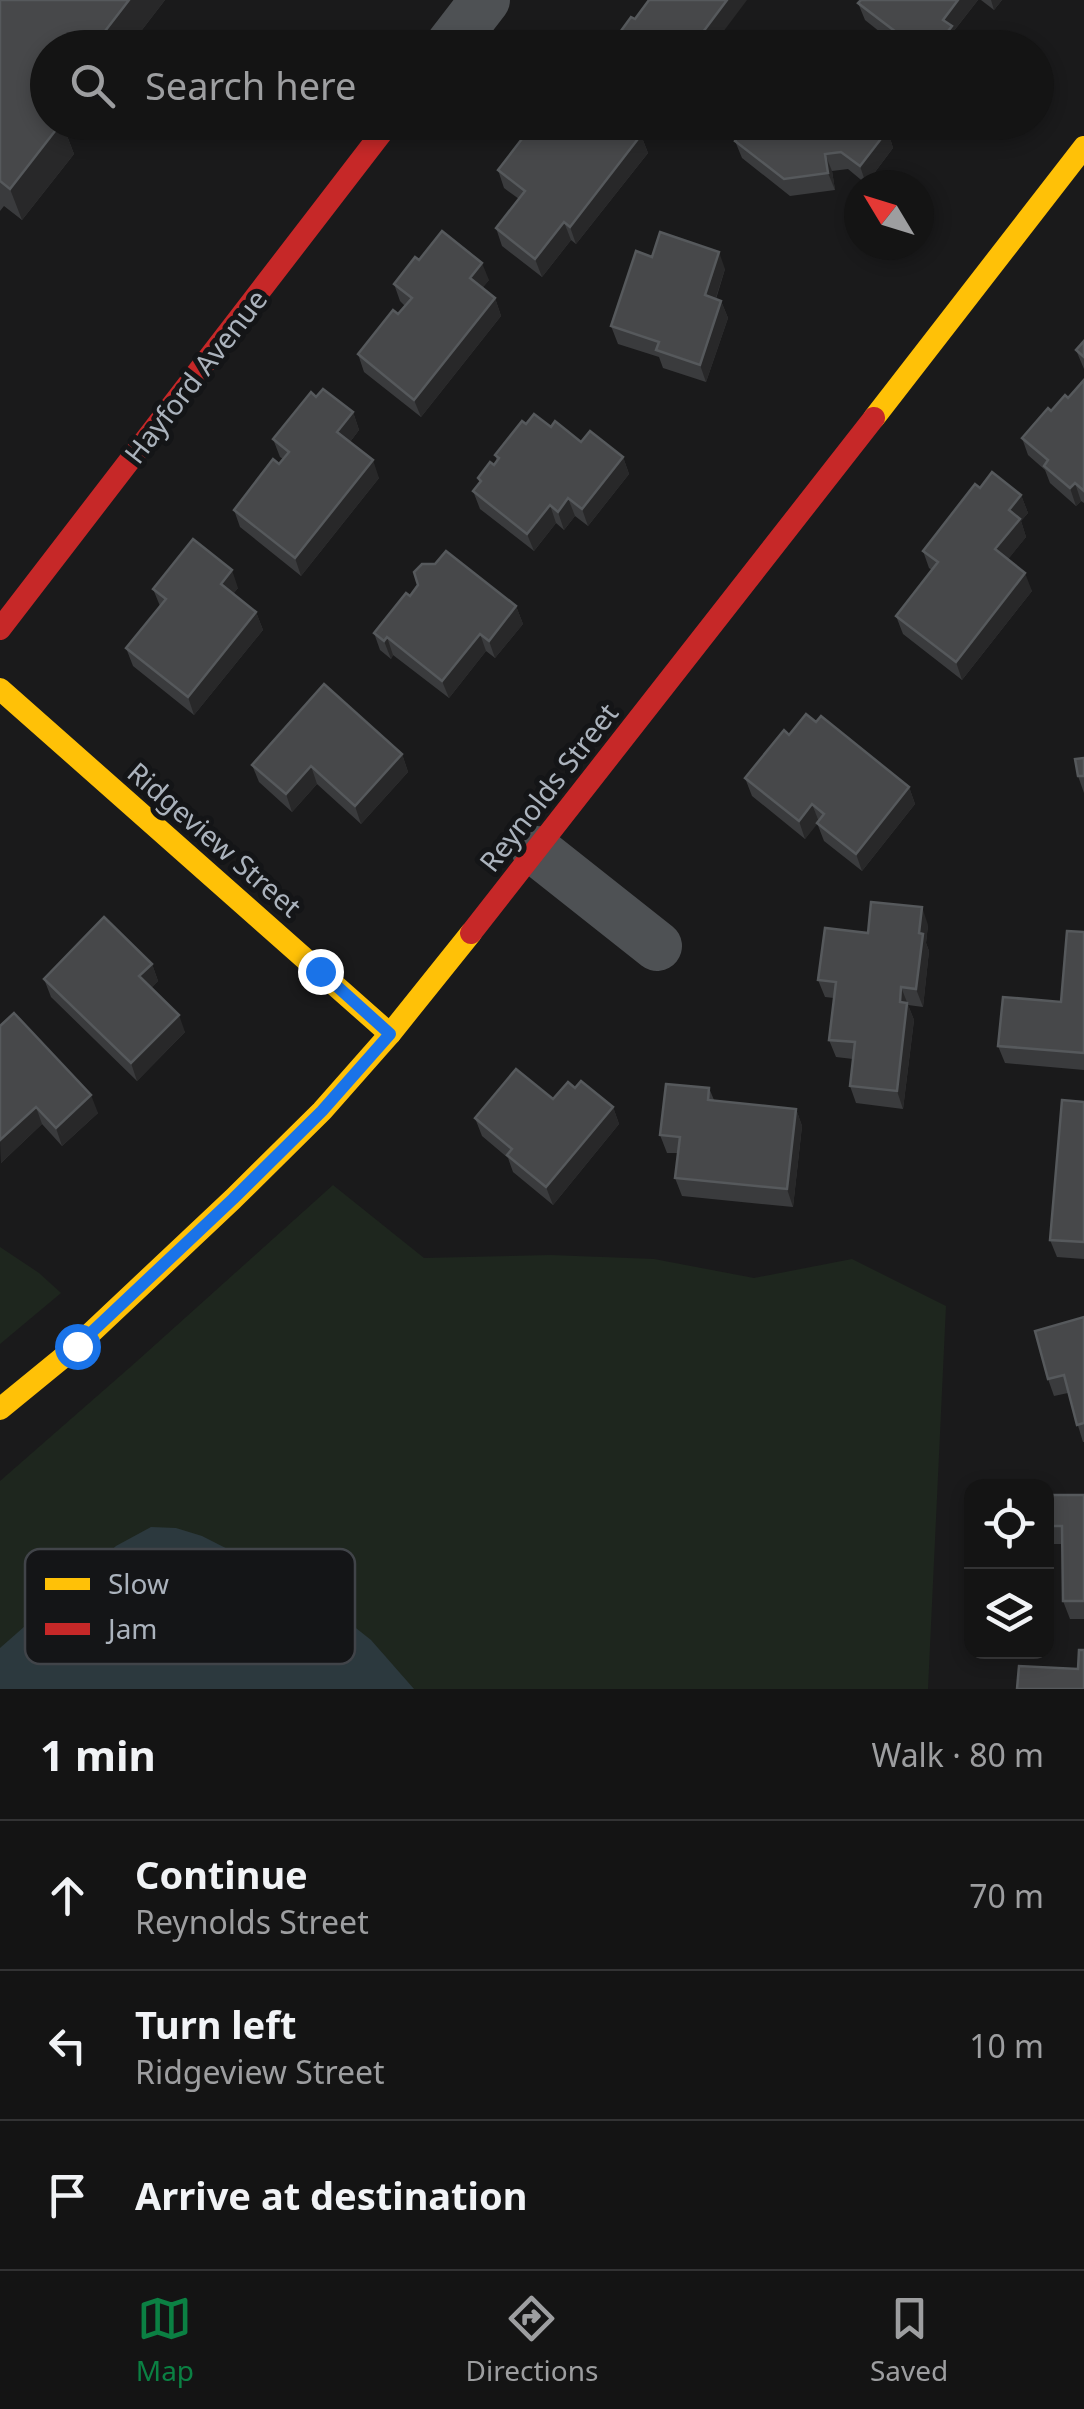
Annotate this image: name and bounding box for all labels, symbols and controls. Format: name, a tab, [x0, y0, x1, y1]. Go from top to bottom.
search box	[30, 30, 1054, 140]
icon: search	[65, 58, 120, 113]
text: Search here	[145, 59, 356, 111]
north arrow	[844, 170, 934, 260]
street label: Hayford Avenue	[115, 281, 275, 471]
street label: Reynolds Street	[470, 695, 626, 879]
street label: Ridgeview Street	[120, 753, 310, 925]
route end	[298, 949, 344, 995]
route start	[55, 1324, 101, 1370]
map controls	[964, 1479, 1054, 1659]
button: locate	[964, 1479, 1054, 1569]
legend	[25, 1549, 355, 1664]
text: Slow	[108, 1564, 169, 1602]
button: layers	[964, 1569, 1054, 1659]
text: Jam	[105, 1609, 158, 1647]
text: 1 min	[40, 1726, 156, 1783]
text: Walk · 80 m	[872, 1733, 1044, 1776]
text: Continue	[135, 1848, 308, 1900]
icon: ahead	[40, 1868, 95, 1923]
text: 70 m	[969, 1874, 1044, 1917]
text: Reynolds Street	[135, 1900, 369, 1943]
text: Turn left	[135, 1998, 297, 2050]
icon: left	[40, 2018, 95, 2073]
text: 10 m	[969, 2024, 1044, 2067]
text: Ridgeview Street	[135, 2050, 385, 2093]
icon: arrive	[40, 2168, 95, 2223]
text: Arrive at destination	[135, 2169, 527, 2221]
tab: Map	[136, 2291, 194, 2389]
tab: Directions	[466, 2291, 598, 2389]
tab: Saved	[870, 2291, 948, 2389]

